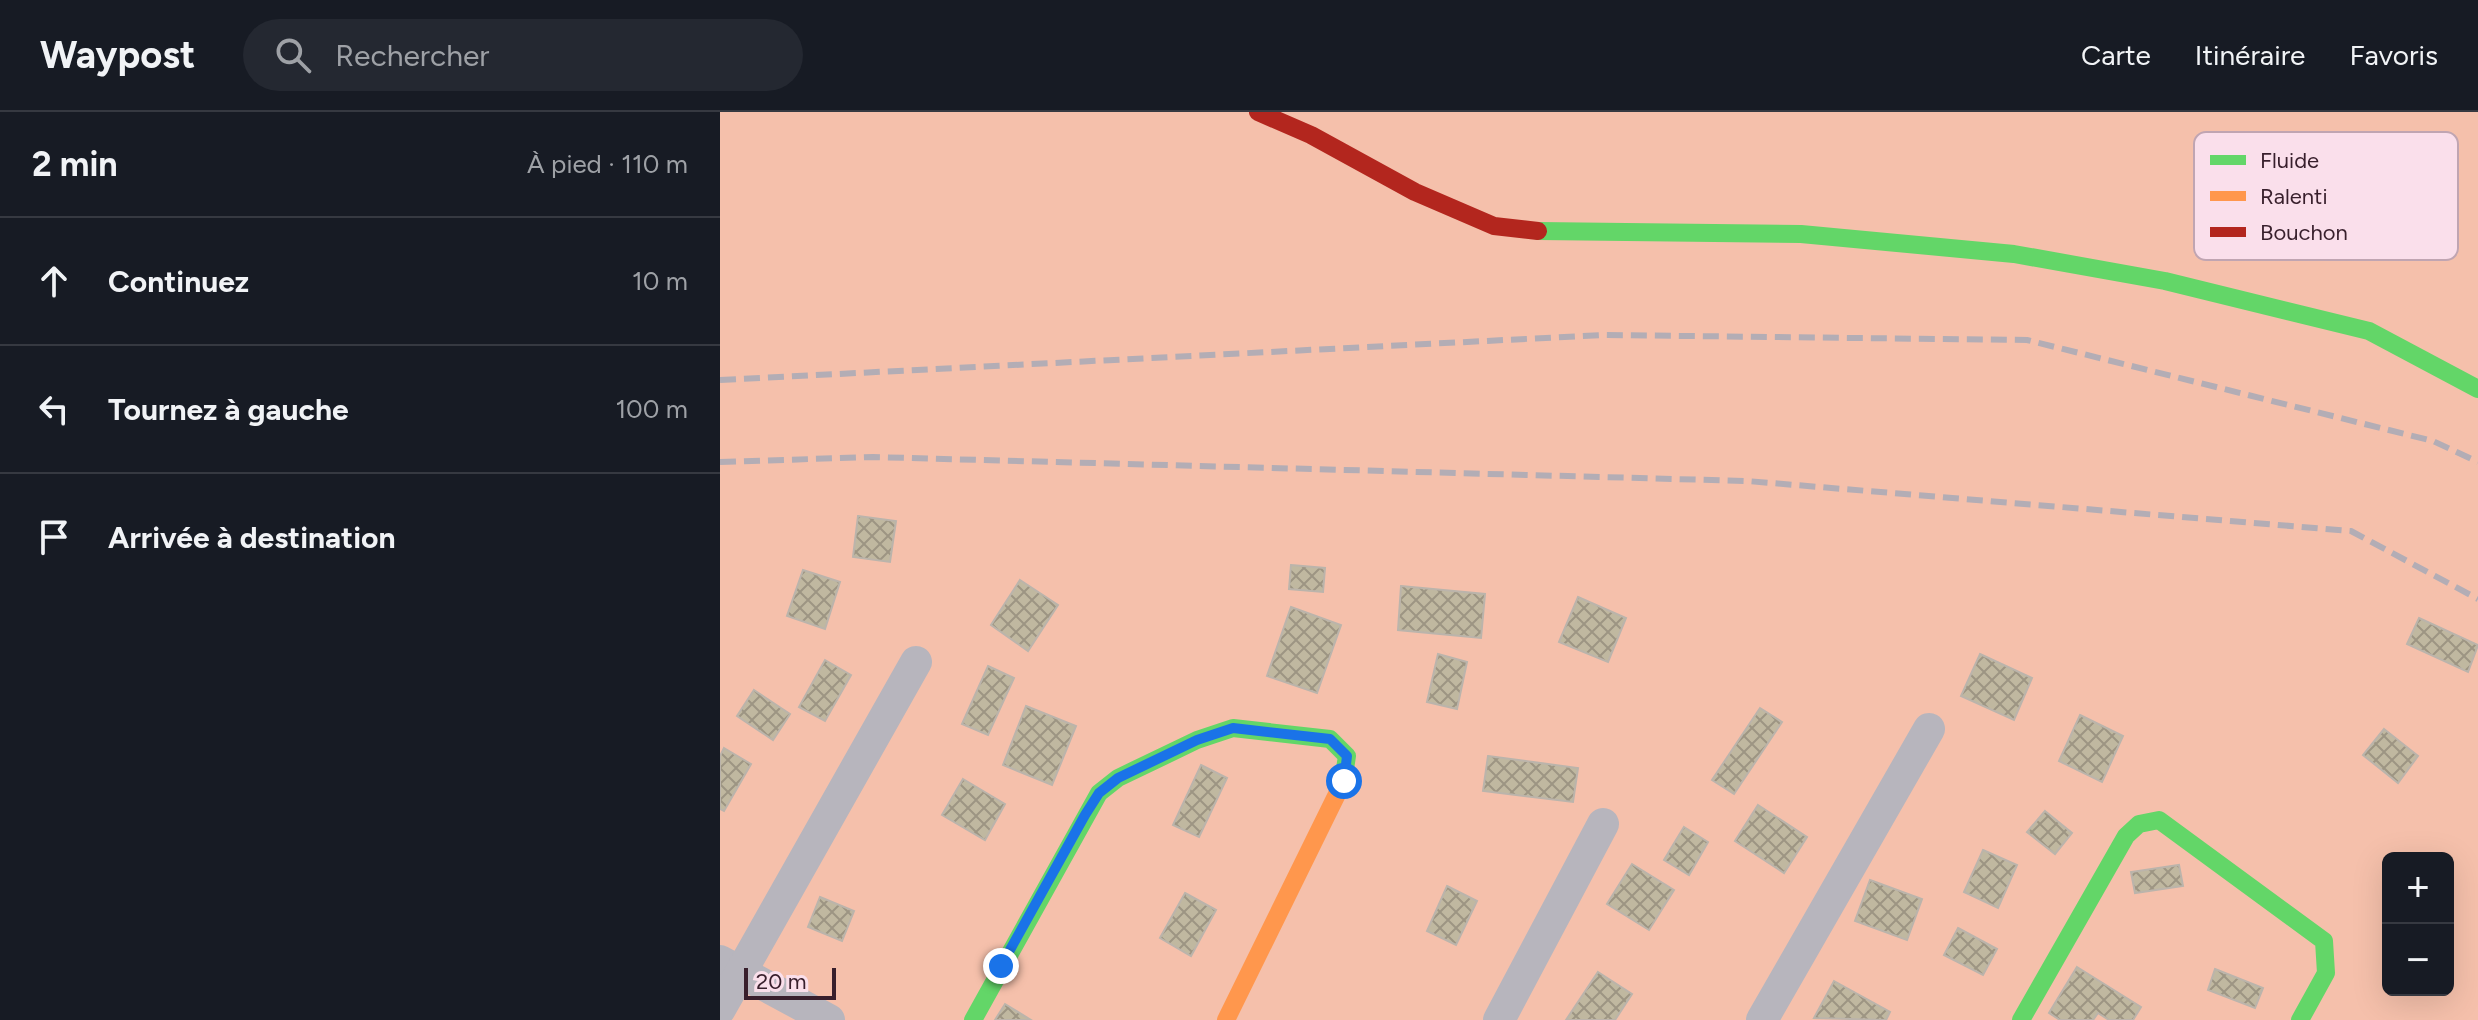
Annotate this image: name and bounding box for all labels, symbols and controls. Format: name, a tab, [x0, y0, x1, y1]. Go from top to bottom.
search box	[243, 19, 803, 91]
text: Waypost	[40, 32, 195, 78]
icon: search	[271, 33, 315, 77]
text: Rechercher	[335, 37, 489, 74]
text: Carte	[2081, 38, 2151, 72]
text: Itinéraire	[2195, 38, 2305, 72]
text: Favoris	[2349, 38, 2438, 72]
legend	[2194, 132, 2458, 260]
text: 2 min	[32, 144, 118, 185]
text: Fluide	[2260, 147, 2319, 174]
text: À pied · 110 m	[527, 148, 688, 180]
text: Ralenti	[2260, 183, 2328, 210]
text: Bouchon	[2260, 219, 2348, 246]
icon: ahead	[32, 259, 76, 303]
text: Continuez	[108, 263, 249, 300]
text: 10 m	[632, 265, 688, 297]
icon: left	[32, 387, 76, 431]
text: Tournez à gauche	[108, 391, 349, 428]
text: 100 m	[615, 393, 688, 425]
icon: arrive	[32, 515, 76, 559]
text: Arrivée à destination	[108, 519, 395, 556]
route start	[1326, 763, 1362, 799]
map controls	[2382, 852, 2454, 996]
button: +	[2382, 852, 2454, 924]
button: −	[2382, 924, 2454, 996]
route end	[983, 948, 1019, 984]
scale bar	[744, 964, 836, 1000]
text: 20 m	[756, 968, 807, 995]

